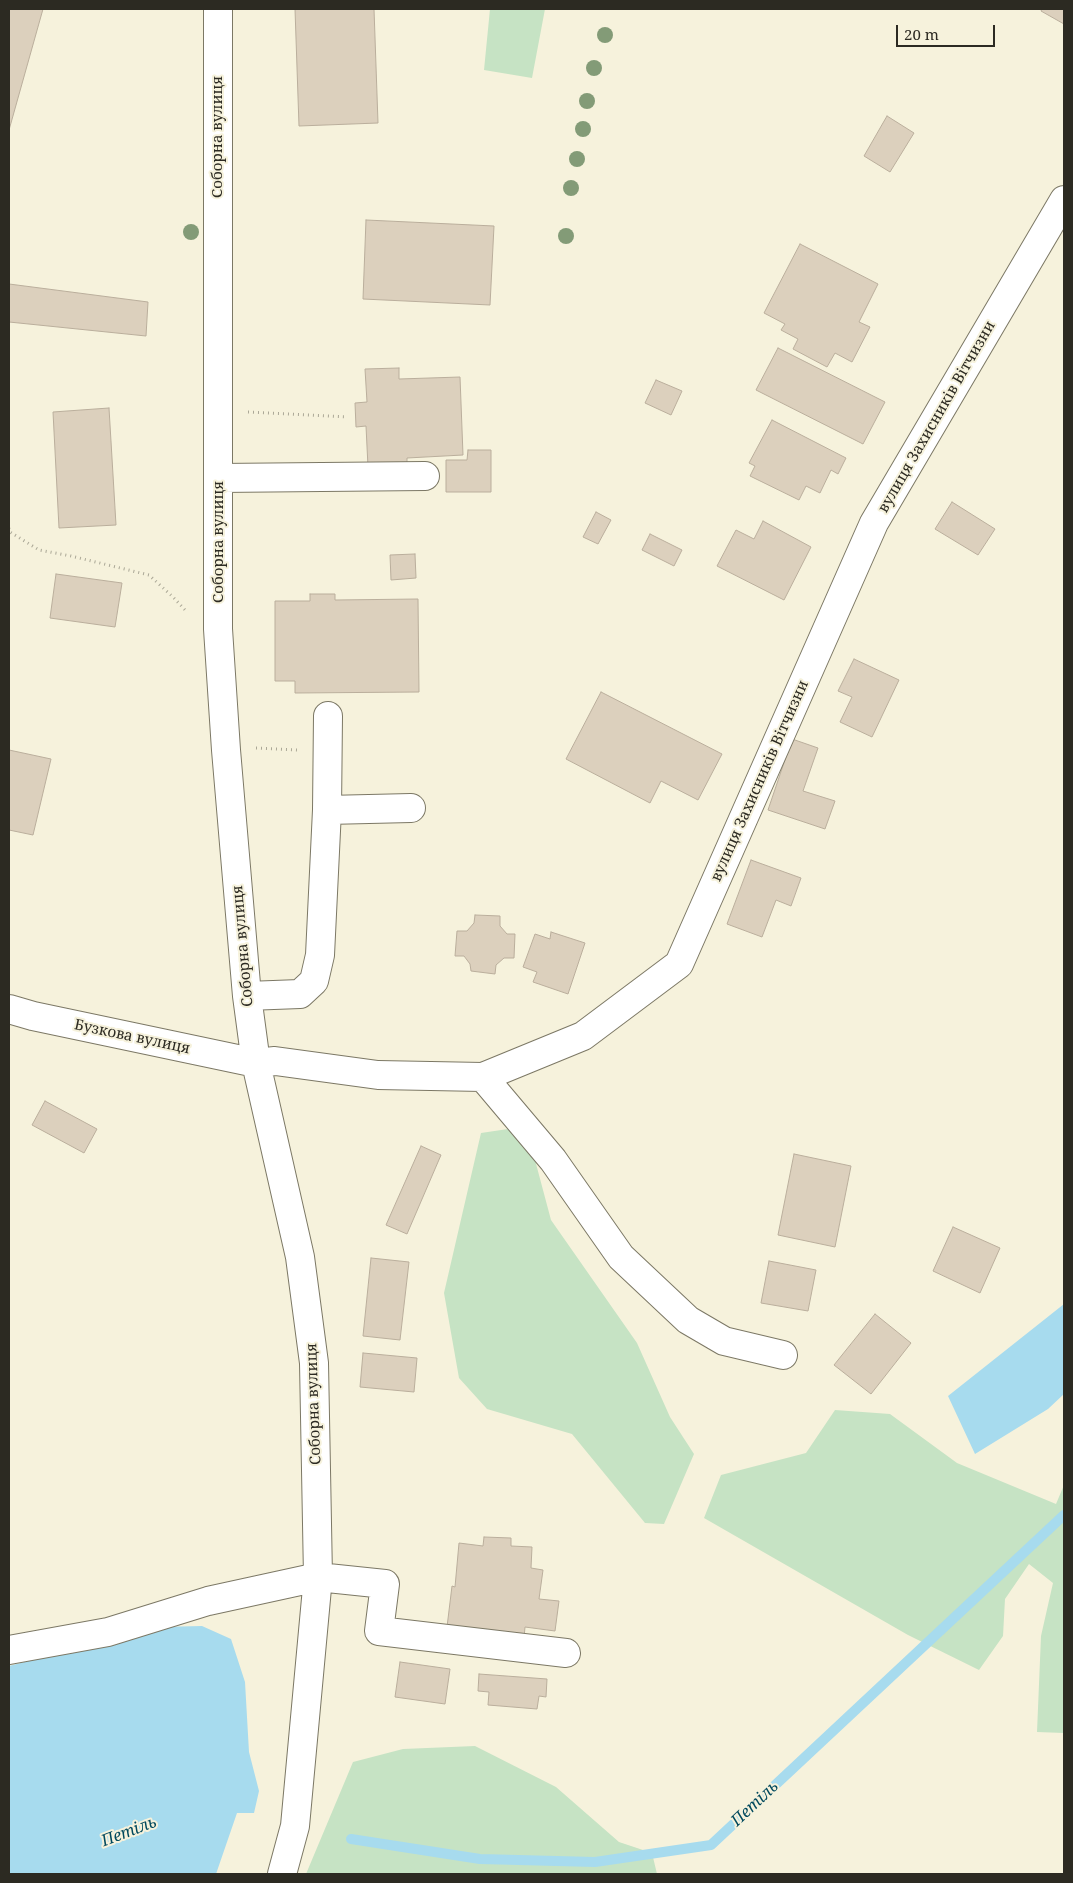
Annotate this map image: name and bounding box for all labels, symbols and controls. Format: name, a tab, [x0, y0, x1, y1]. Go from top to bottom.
scale bar	[898, 15, 997, 47]
text: 20 m	[904, 24, 939, 44]
street label: Соборна вулиця	[209, 76, 227, 198]
street label: вулиця Захисників Вітчизни	[875, 318, 999, 516]
street label: Соборна вулиця	[210, 481, 228, 603]
street label: вулиця Захисників Вітчизни	[707, 678, 813, 884]
street label: Соборна вулиця	[229, 884, 257, 1008]
street label: Бузкова вулиця	[72, 1016, 192, 1058]
street label: Соборна вулиця	[303, 1343, 325, 1465]
water label: Петіль	[727, 1777, 783, 1831]
water label: Петіль	[99, 1813, 159, 1851]

